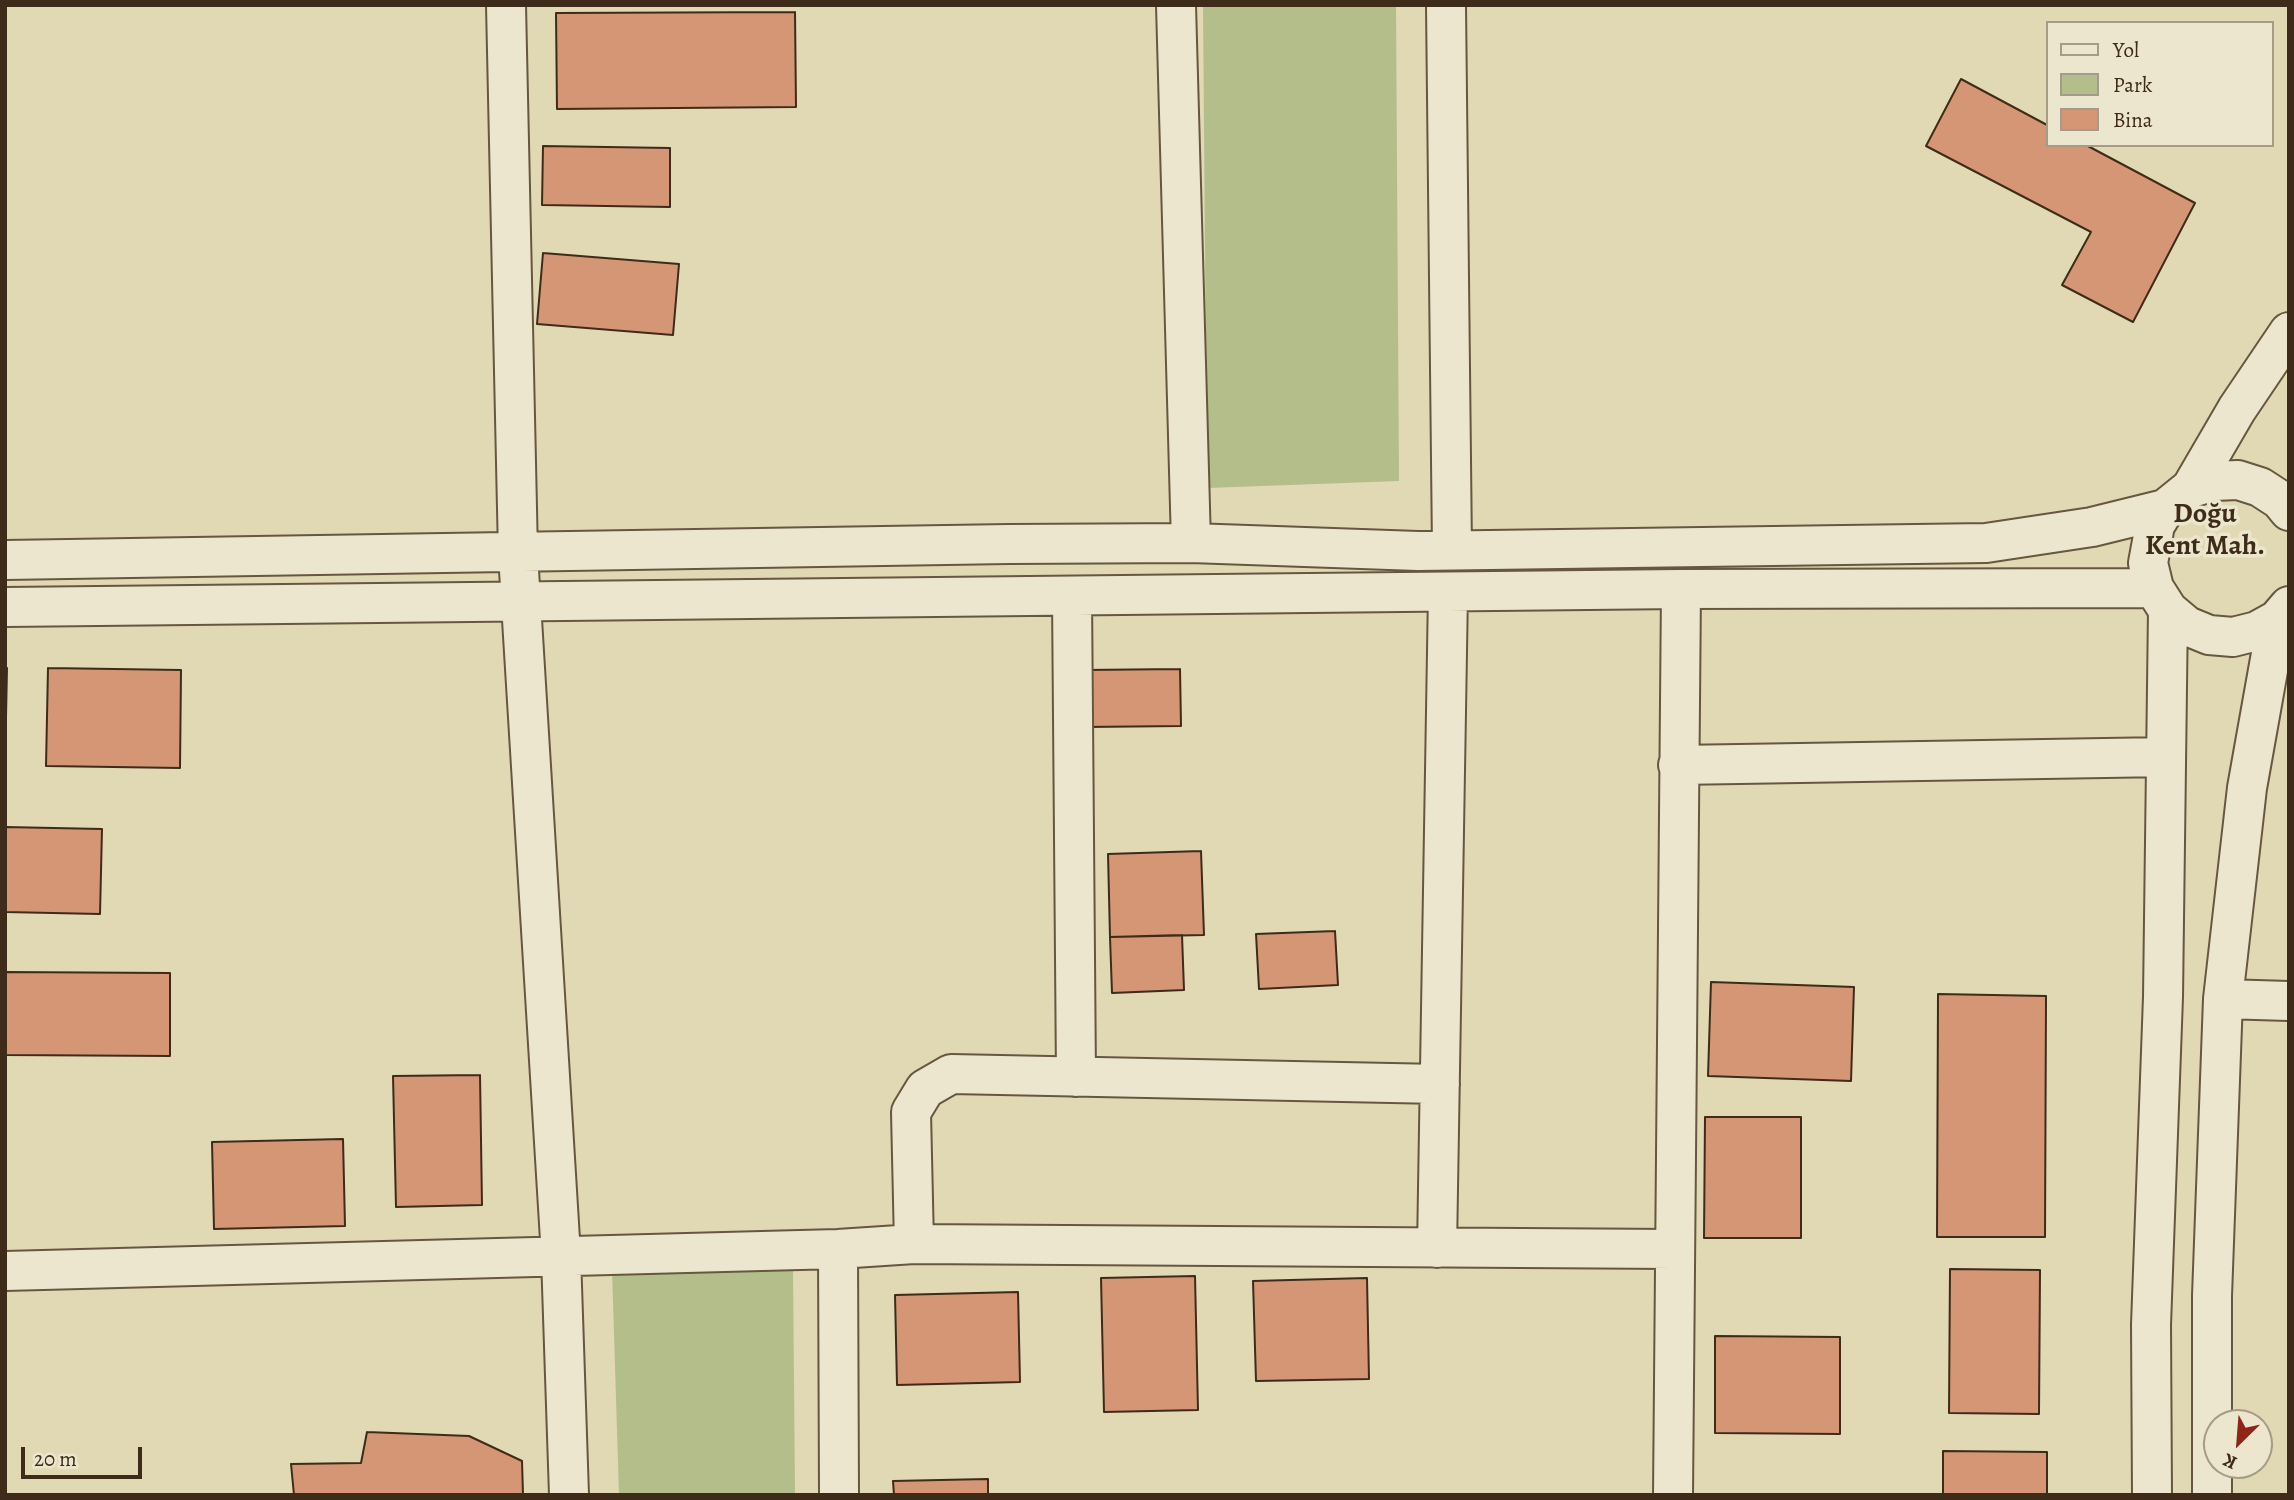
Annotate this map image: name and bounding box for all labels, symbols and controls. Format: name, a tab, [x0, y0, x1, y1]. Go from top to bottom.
legend	[2046, 21, 2273, 147]
text: Yol	[2113, 36, 2139, 64]
text: Park	[2113, 71, 2152, 99]
text: Bina	[2113, 106, 2153, 134]
district label: Doğu Kent Mah.	[2145, 498, 2265, 564]
north arrow	[2203, 1409, 2273, 1479]
scale bar	[24, 1434, 145, 1478]
text: 20 m	[34, 1445, 77, 1473]
text: K	[2219, 1447, 2241, 1476]

